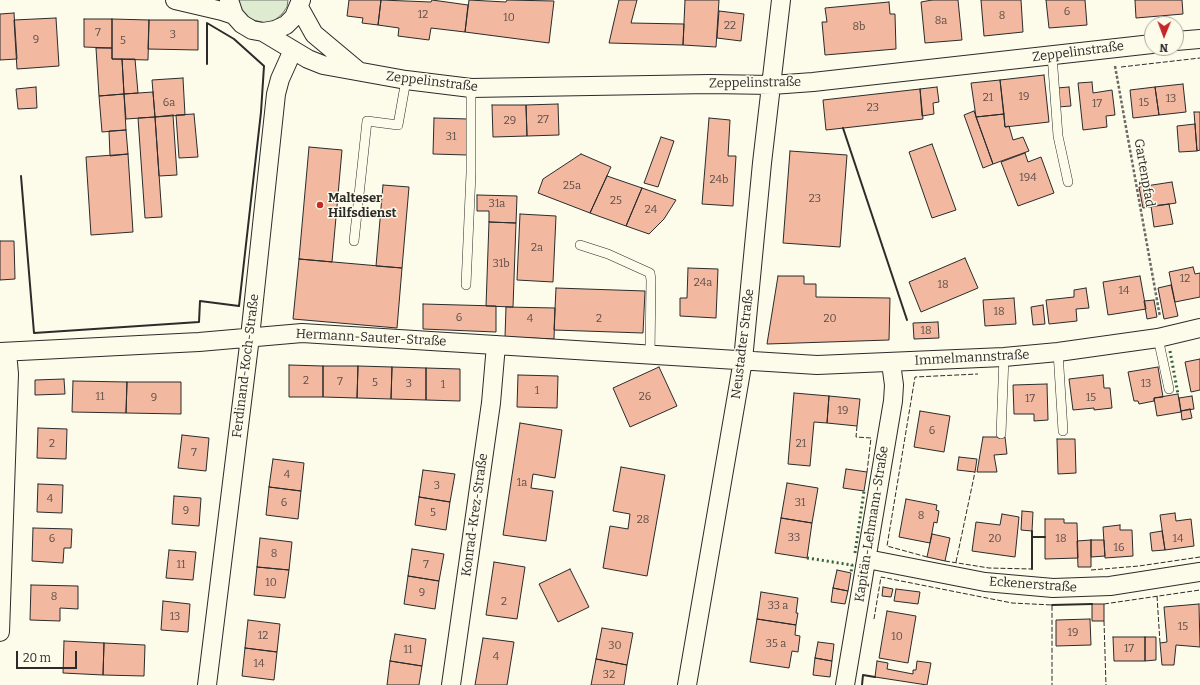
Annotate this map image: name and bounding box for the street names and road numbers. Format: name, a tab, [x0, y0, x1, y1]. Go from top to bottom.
street label: Zeppelinstraße	[1031, 39, 1125, 65]
street label: Zeppelinstraße	[385, 69, 479, 95]
street label: Zeppelinstraße	[709, 74, 801, 92]
street label: Gartenpfad	[1130, 138, 1158, 208]
street label: Neustadter Straße	[728, 288, 758, 400]
street label: Ferdinand-Koch-Straße	[229, 293, 263, 439]
street label: Hermann-Sauter-Straße	[295, 326, 447, 350]
street label: Immelmannstraße	[914, 347, 1030, 369]
street label: Kapitän-Lehmann-Straße	[852, 445, 892, 603]
street label: Konrad-Krez-Straße	[459, 452, 491, 578]
street label: Eckenerstraße	[989, 574, 1077, 596]

